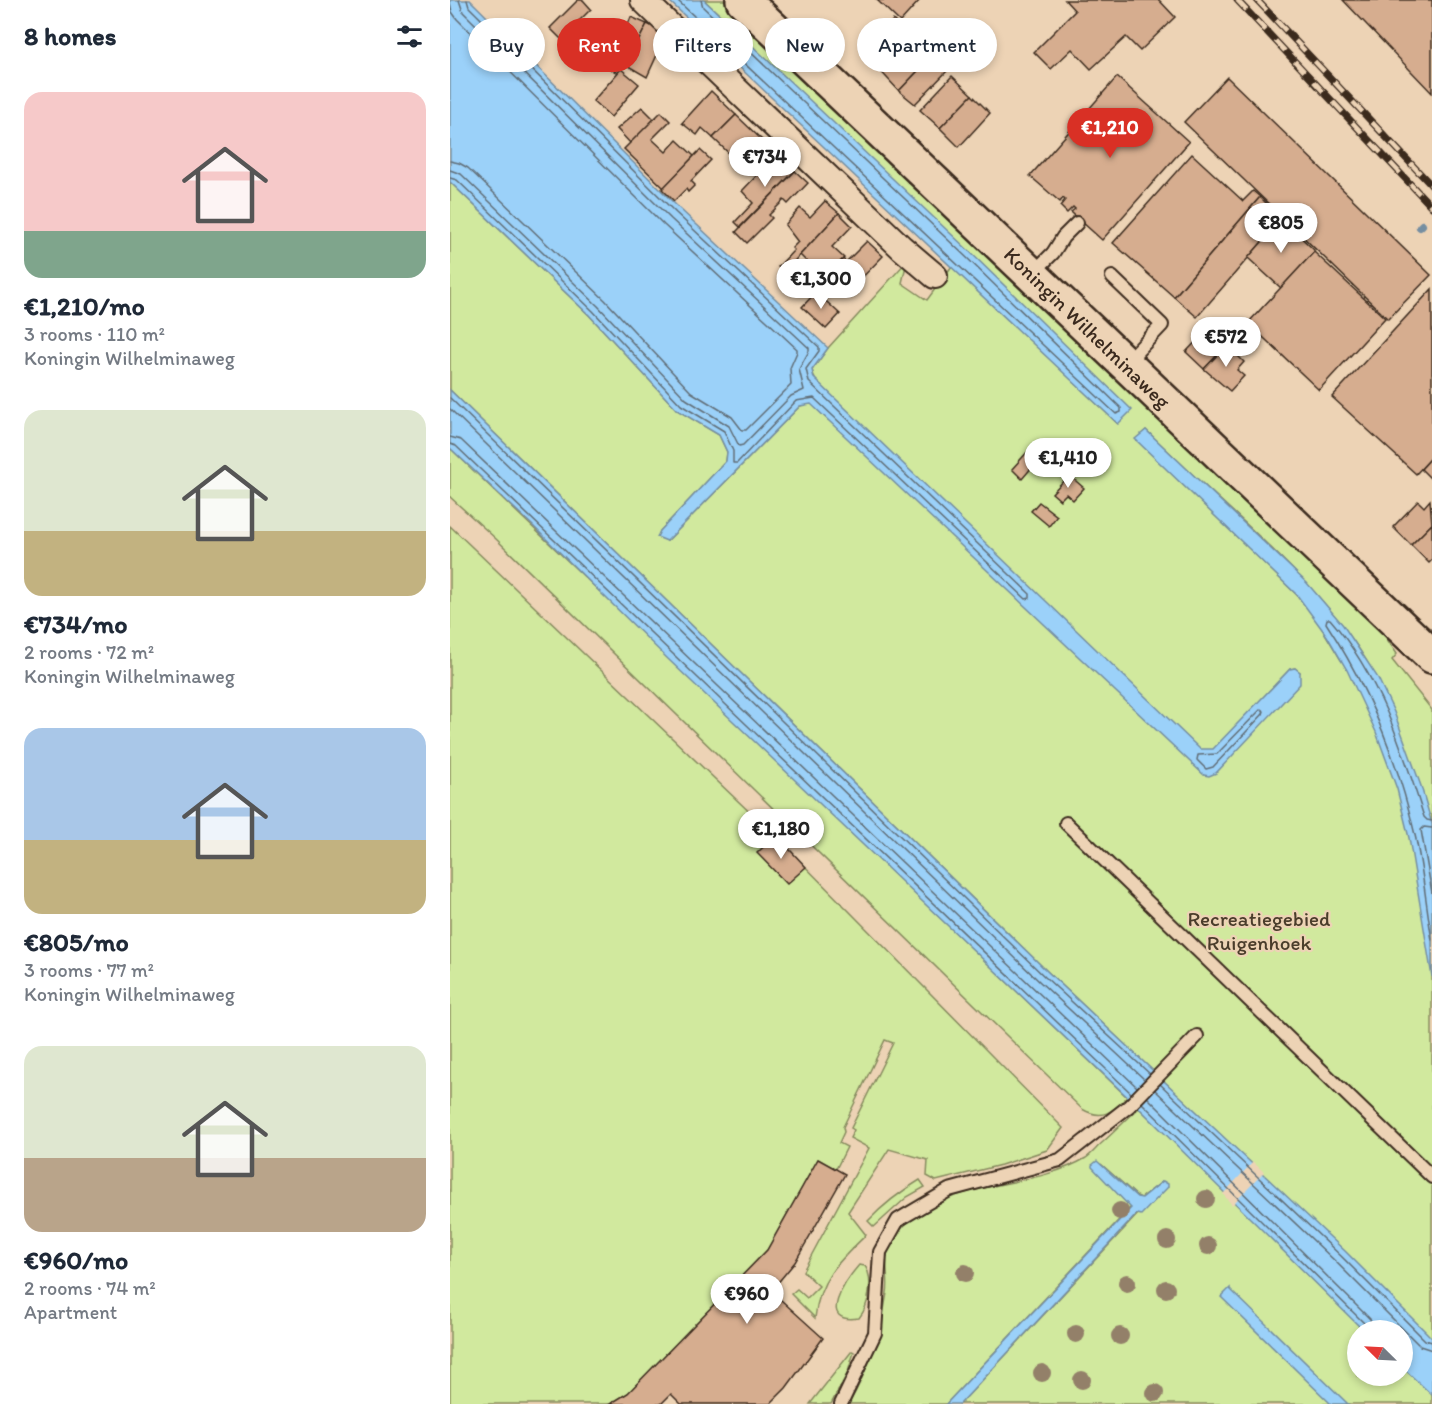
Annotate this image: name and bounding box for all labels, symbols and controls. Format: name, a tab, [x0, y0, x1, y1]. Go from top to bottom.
chip: Buy	[468, 18, 545, 72]
chip: Rent	[557, 18, 641, 72]
chip: Filters	[653, 18, 753, 72]
chip: New	[765, 18, 845, 72]
chip: Apartment	[857, 18, 997, 72]
text: 8 homes	[24, 20, 116, 52]
icon: filters	[393, 20, 426, 53]
pin: €1,210	[1061, 108, 1159, 159]
text: €1,210	[1081, 115, 1139, 139]
icon: home	[171, 131, 279, 239]
pin: €734	[729, 137, 801, 188]
text: €734	[743, 144, 787, 168]
pin: €805	[1245, 203, 1317, 254]
text: €805	[1258, 210, 1304, 234]
street label: Koningin Wilhelminaweg	[999, 242, 1176, 414]
pin: €1,300	[772, 259, 870, 310]
text: €1,300	[791, 266, 851, 290]
text: €1,210/mo	[24, 290, 145, 322]
pin: €572	[1190, 317, 1262, 368]
text: 3 rooms · 110 m²	[24, 322, 165, 346]
text: €572	[1205, 324, 1247, 348]
text: Koningin Wilhelminaweg	[24, 346, 235, 370]
pin: €1,410	[1019, 438, 1117, 489]
text: €1,410	[1038, 445, 1098, 469]
icon: home	[171, 449, 279, 557]
text: €734/mo	[24, 608, 128, 640]
text: 2 rooms · 72 m²	[24, 640, 154, 664]
text: Koningin Wilhelminaweg	[24, 664, 235, 688]
icon: home	[171, 767, 279, 875]
pin: €1,180	[732, 809, 830, 860]
text: €1,180	[752, 816, 810, 840]
park label: Recreatiegebied Ruigenhoek	[1187, 906, 1331, 955]
text: €805/mo	[24, 926, 129, 958]
text: 3 rooms · 77 m²	[24, 958, 154, 982]
text: Koningin Wilhelminaweg	[24, 982, 235, 1006]
icon: home	[171, 1085, 279, 1193]
text: €960/mo	[24, 1244, 128, 1276]
pin: €960	[711, 1274, 783, 1325]
text: 2 rooms · 74 m²	[24, 1276, 156, 1300]
text: €960	[725, 1281, 769, 1305]
text: Apartment	[24, 1300, 117, 1324]
north arrow	[1347, 1320, 1413, 1386]
map controls	[1347, 1320, 1413, 1386]

